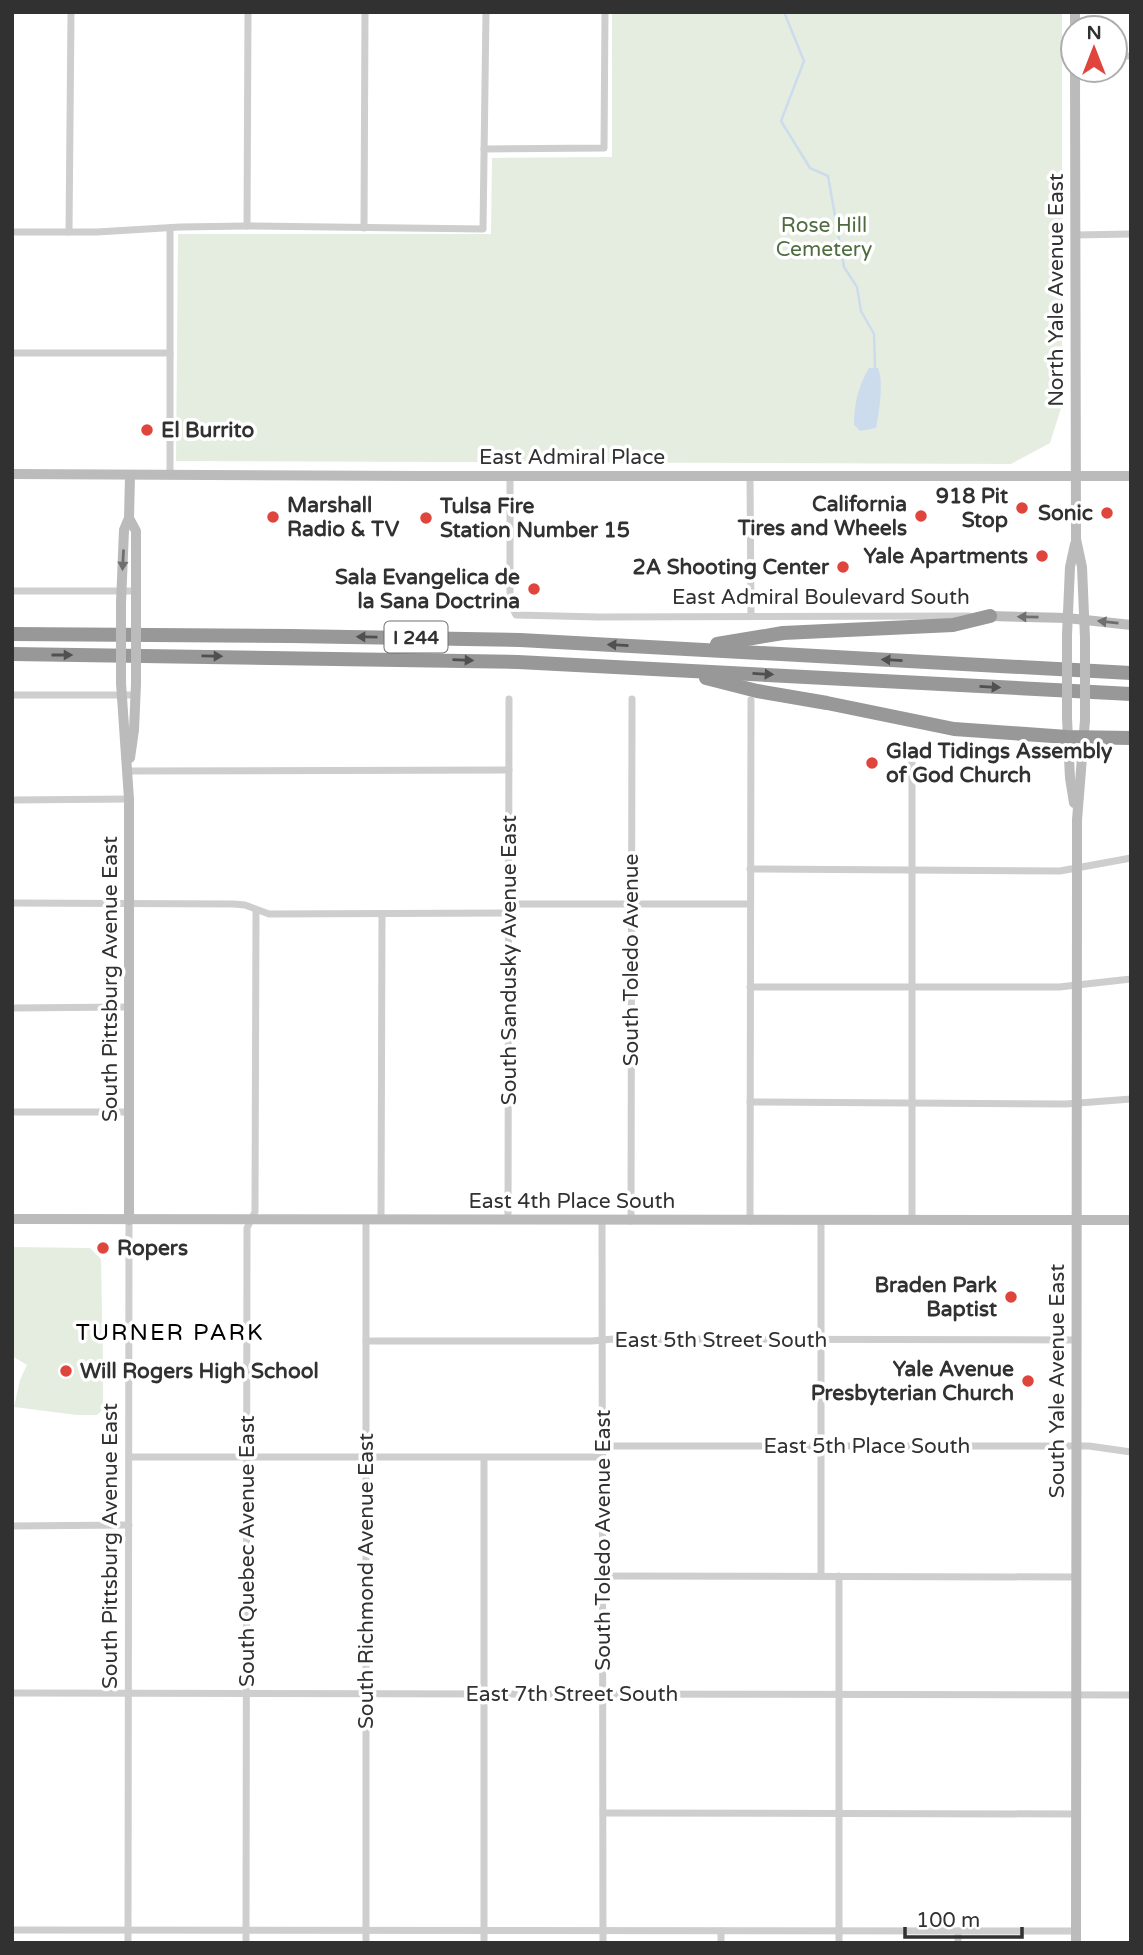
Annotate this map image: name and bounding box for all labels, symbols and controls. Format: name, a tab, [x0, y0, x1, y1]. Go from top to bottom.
north arrow	[1059, 14, 1129, 84]
text: N	[1086, 22, 1102, 44]
street label: North Yale Avenue East	[1044, 173, 1069, 407]
park label: Rose Hill Cemetery	[776, 213, 872, 262]
place label: El Burrito	[161, 418, 254, 443]
marker: El Burrito	[139, 422, 155, 438]
street label: East Admiral Place	[479, 445, 665, 470]
place label: 918 Pit Stop	[936, 484, 1008, 533]
place label: California Tires and Wheels	[737, 492, 907, 541]
place label: Marshall Radio & TV	[287, 493, 400, 542]
place label: Tulsa Fire Station Number 15	[439, 494, 630, 543]
marker: 918 Pit Stop	[1014, 500, 1030, 516]
place label: Sonic	[1038, 501, 1093, 526]
marker: Sonic	[1099, 505, 1115, 521]
marker: California Tires and Wheels	[913, 508, 929, 524]
marker: Marshall Radio & TV	[265, 509, 281, 525]
marker: Tulsa Fire Station Number 15	[418, 510, 434, 526]
place label: Yale Apartments	[863, 544, 1028, 569]
marker: Yale Apartments	[1034, 548, 1050, 564]
one-way arrow	[117, 550, 128, 572]
place label: 2A Shooting Center	[632, 555, 830, 580]
marker: 2A Shooting Center	[835, 559, 851, 575]
place label: Sala Evangelica de la Sana Doctrina	[335, 565, 520, 614]
marker: Sala Evangelica de la Sana Doctrina	[526, 581, 542, 597]
street label: East Admiral Boulevard South	[672, 585, 970, 610]
one-way arrow	[1017, 611, 1039, 623]
one-way arrow	[1096, 617, 1118, 628]
road number: I 244	[384, 622, 448, 652]
one-way arrow	[355, 631, 377, 642]
one-way arrow	[607, 639, 629, 650]
one-way arrow	[52, 649, 74, 661]
one-way arrow	[201, 650, 223, 662]
one-way arrow	[453, 654, 475, 666]
one-way arrow	[881, 654, 903, 665]
one-way arrow	[752, 669, 774, 680]
one-way arrow	[980, 681, 1002, 692]
place label: Glad Tidings Assembly of God Church	[886, 739, 1113, 788]
marker: Glad Tidings Assembly of God Church	[864, 755, 880, 771]
street label: South Sandusky Avenue East	[497, 815, 522, 1105]
street label: South Pittsburg Avenue East	[98, 836, 123, 1122]
street label: South Toledo Avenue	[619, 854, 644, 1066]
street label: East 4th Place South	[469, 1189, 675, 1214]
place label: Ropers	[117, 1236, 188, 1261]
marker: Ropers	[95, 1240, 111, 1256]
street label: South Yale Avenue East	[1045, 1264, 1070, 1498]
place label: Braden Park Baptist	[875, 1273, 998, 1322]
marker: Braden Park Baptist	[1003, 1289, 1019, 1305]
district label: TURNER PARK	[76, 1319, 264, 1347]
street label: East 5th Street South	[615, 1328, 827, 1353]
place label: Yale Avenue Presbyterian Church	[811, 1357, 1014, 1406]
place label: Will Rogers High School	[80, 1359, 319, 1384]
marker: Will Rogers High School	[58, 1363, 74, 1379]
marker: Yale Avenue Presbyterian Church	[1020, 1373, 1036, 1389]
street label: South Pittsburg Avenue East	[98, 1403, 123, 1689]
street label: South Toledo Avenue East	[591, 1409, 616, 1671]
street label: South Quebec Avenue East	[235, 1415, 260, 1687]
street label: South Richmond Avenue East	[354, 1433, 379, 1729]
street label: East 5th Place South	[764, 1434, 970, 1459]
street label: East 7th Street South	[466, 1682, 678, 1707]
scale bar	[905, 1896, 1022, 1940]
text: 100 m	[916, 1908, 980, 1933]

